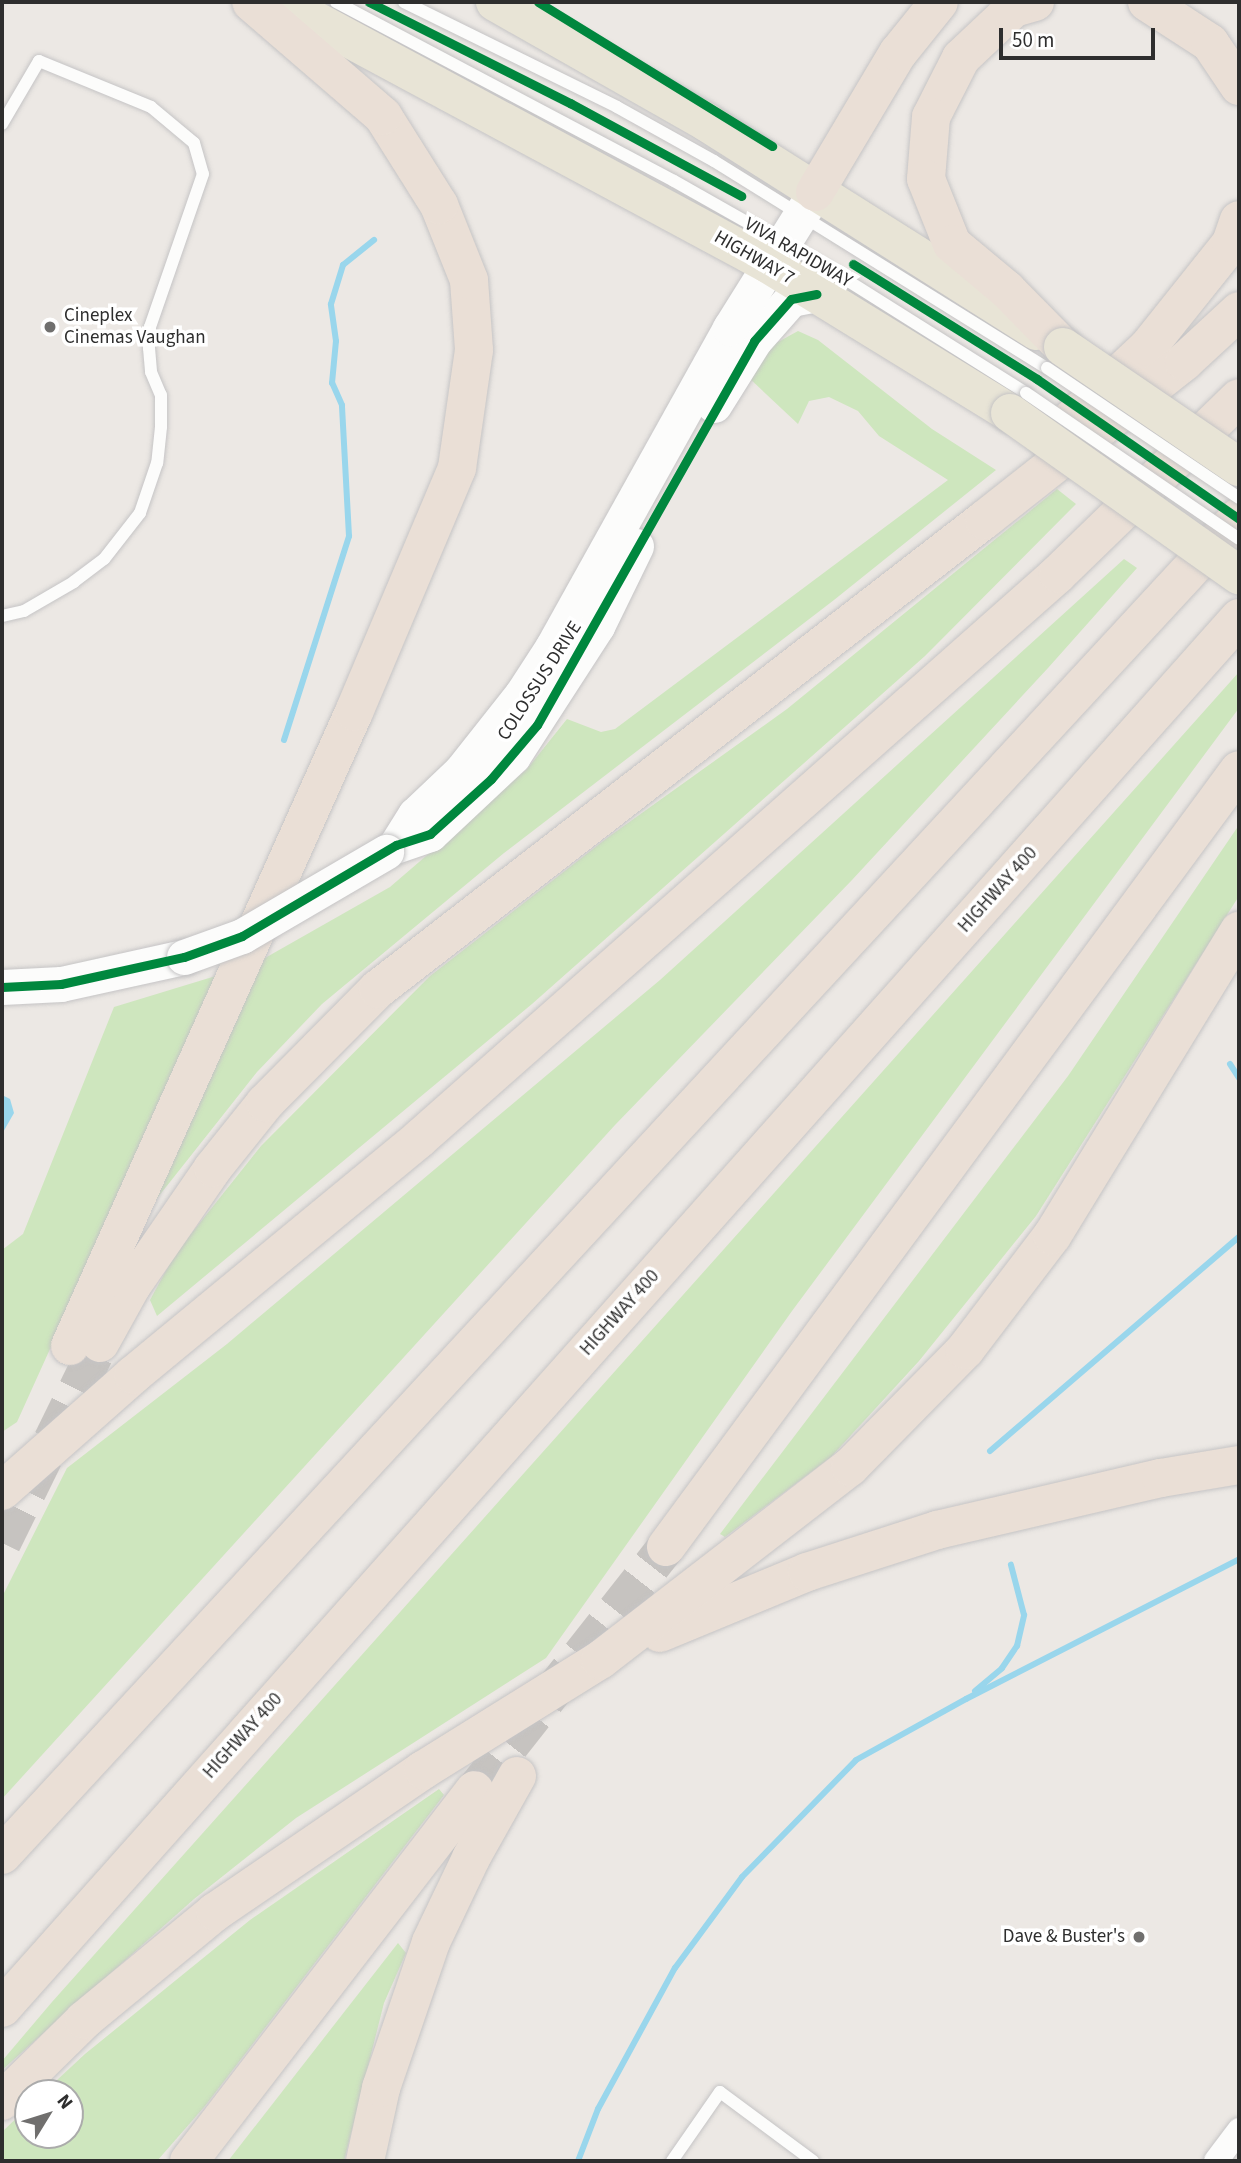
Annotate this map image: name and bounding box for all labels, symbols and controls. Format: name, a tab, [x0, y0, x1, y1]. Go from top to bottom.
scale bar	[1003, 14, 1159, 58]
text: 50 m	[1012, 25, 1054, 55]
street label: VIVA RAPIDWAY	[740, 213, 856, 293]
street label: HIGHWAY 7	[710, 226, 798, 290]
place label: Cineplex Cinemas Vaughan	[64, 305, 206, 349]
marker: Cineplex Cinemas Vaughan	[42, 319, 58, 335]
street label: COLOSSUS DRIVE	[493, 617, 587, 745]
street label: HIGHWAY 400	[954, 842, 1042, 938]
street label: HIGHWAY 400	[576, 1265, 664, 1361]
street label: HIGHWAY 400	[199, 1688, 287, 1784]
place label: Dave & Buster's	[1003, 1926, 1125, 1948]
marker: Dave & Buster's	[1131, 1929, 1147, 1945]
north arrow	[14, 2079, 84, 2149]
text: N	[50, 2089, 79, 2115]

